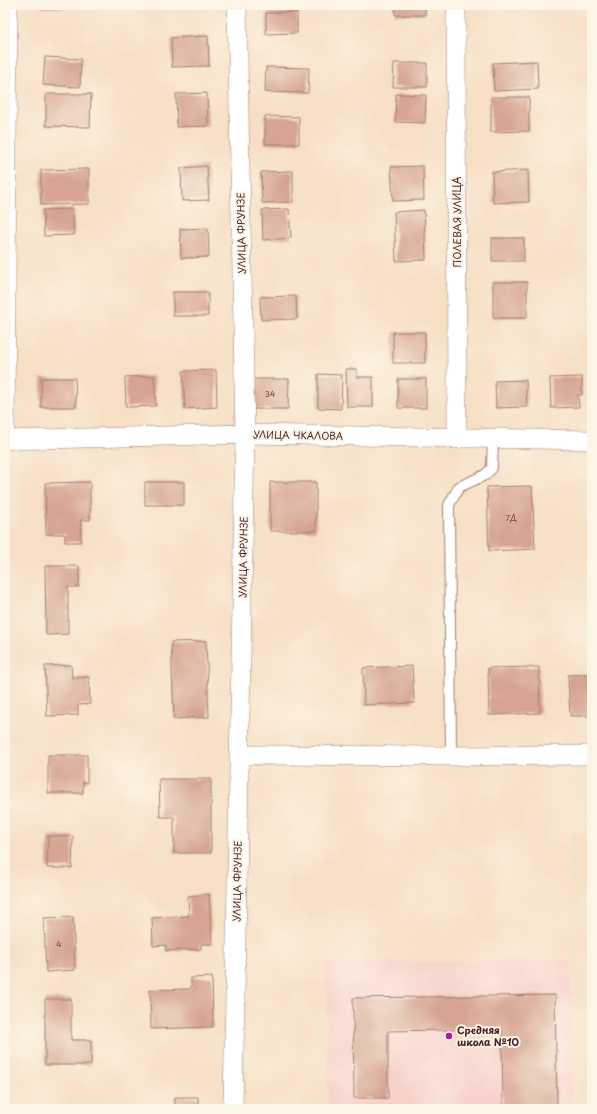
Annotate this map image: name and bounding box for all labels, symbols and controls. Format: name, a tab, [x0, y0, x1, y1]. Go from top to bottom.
street label: ПОЛЕВАЯ УЛИЦА	[449, 176, 464, 267]
street label: УЛИЦА ФРУНЗЕ	[232, 192, 249, 274]
house number: 34	[265, 388, 275, 400]
street label: УЛИЦА ЧКАЛОВА	[253, 426, 343, 443]
house number: 7Д	[506, 512, 517, 524]
street label: УЛИЦА ФРУНЗЕ	[234, 516, 251, 598]
street label: УЛИЦА ФРУНЗЕ	[228, 840, 245, 922]
house number: 4	[56, 938, 62, 950]
place label: Средняя школа №10	[457, 1022, 520, 1049]
marker: Средняя школа №10	[444, 1031, 454, 1041]

